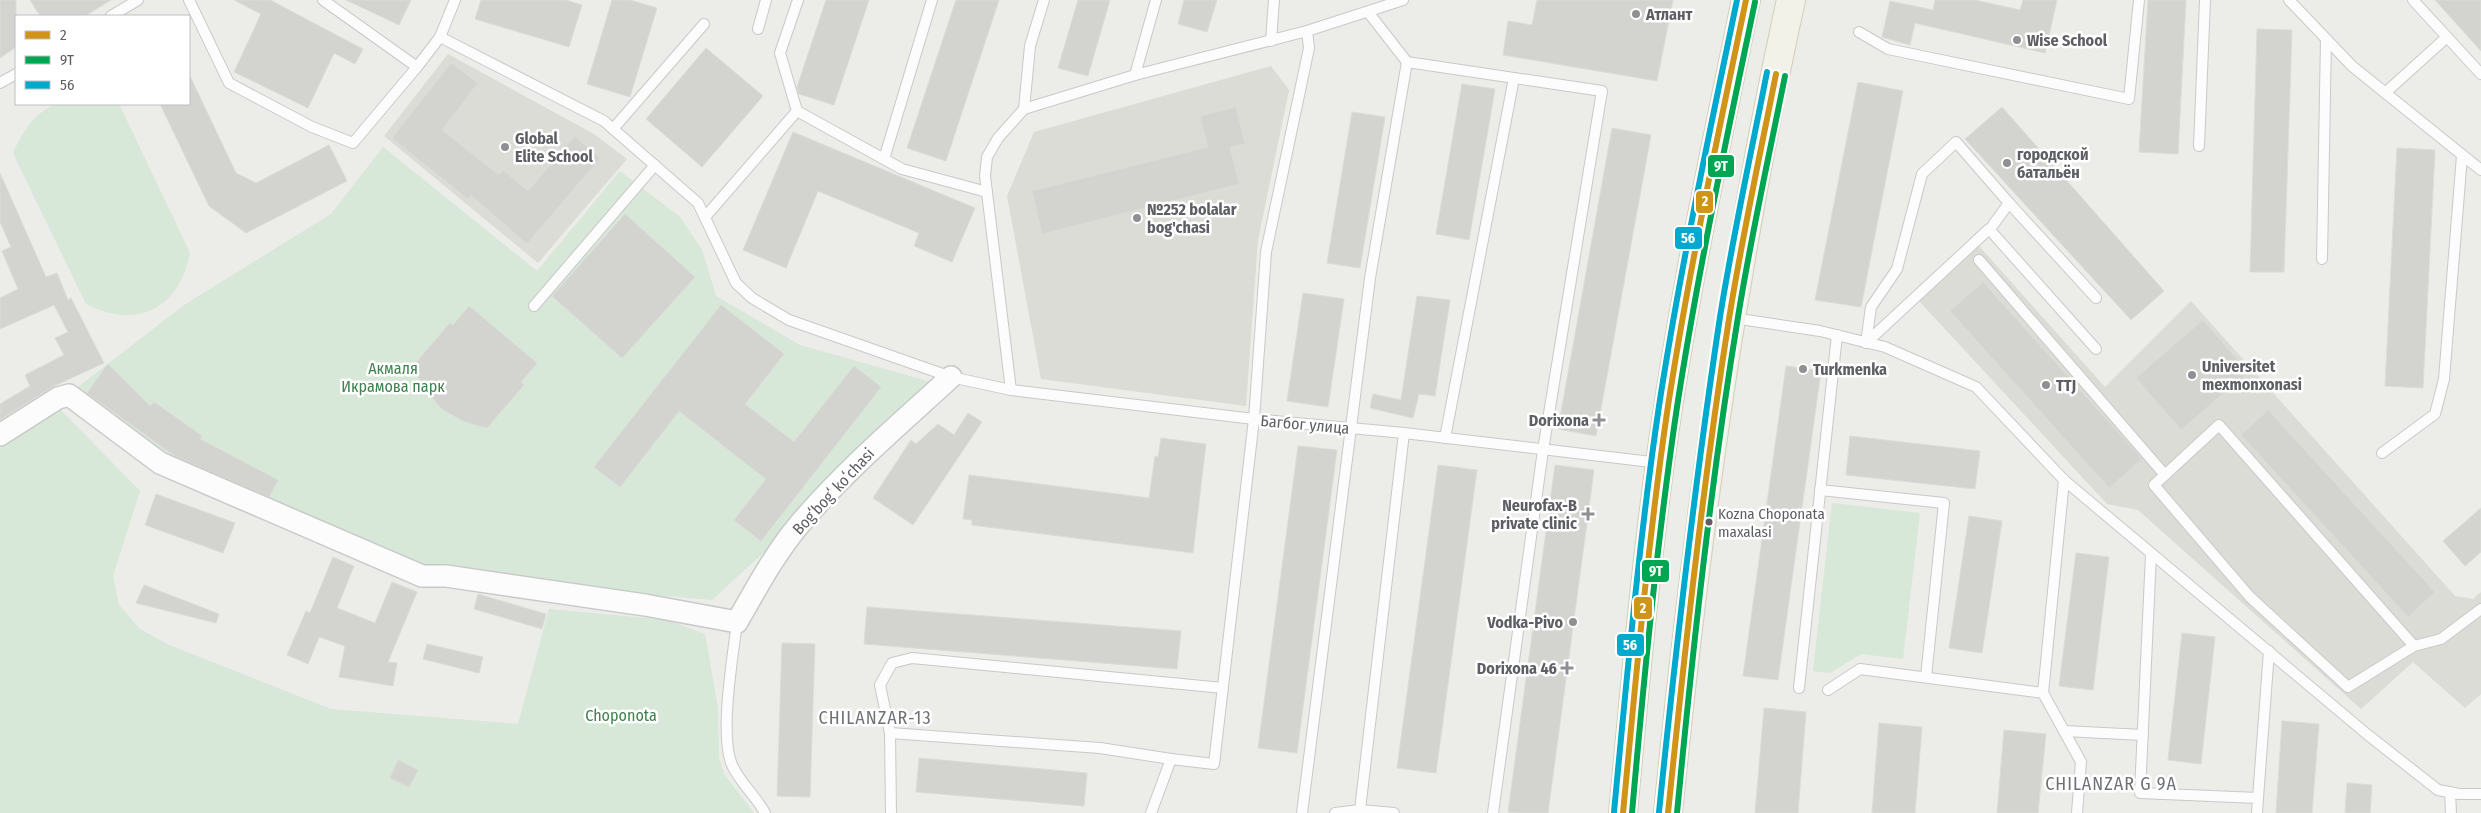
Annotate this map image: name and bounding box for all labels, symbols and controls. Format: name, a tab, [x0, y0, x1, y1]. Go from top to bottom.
place label: Атлант	[1645, 5, 1692, 24]
marker: Атлант	[1630, 8, 1642, 20]
legend	[15, 15, 190, 105]
text: 2	[60, 26, 67, 44]
place label: Wise School	[2027, 31, 2108, 50]
marker: Wise School	[2011, 34, 2023, 46]
text: 9Т	[60, 51, 74, 69]
text: 56	[60, 76, 74, 94]
place label: Global Elite School	[515, 129, 593, 166]
marker: Global Elite School	[499, 141, 511, 153]
place label: городской батальён	[2017, 145, 2088, 182]
line badge: 9Т	[1707, 154, 1735, 178]
marker: городской батальён	[2001, 157, 2013, 169]
text: 9Т	[1714, 158, 1728, 175]
line badge: 2	[1695, 190, 1714, 214]
text: 2	[1701, 193, 1709, 210]
place label: №252 bolalar bog'chasi	[1147, 200, 1237, 237]
marker: №252 bolalar bog'chasi	[1131, 212, 1143, 224]
line badge: 56	[1674, 226, 1703, 250]
text: 56	[1681, 230, 1695, 247]
place label: Universitet mexmonxonasi	[2202, 357, 2302, 394]
park label: Акмаля Икрамова парк	[341, 359, 445, 396]
place label: Turkmenka	[1813, 360, 1887, 379]
marker: Turkmenka	[1797, 363, 1809, 375]
marker: Universitet mexmonxonasi	[2186, 369, 2198, 381]
place label: TTJ	[2056, 376, 2076, 395]
marker: TTJ	[2040, 379, 2052, 391]
street label: Багбог улица	[1260, 411, 1350, 438]
place label: Dorixona	[1529, 411, 1589, 430]
marker: Dorixona	[1593, 414, 1605, 426]
street label: Bogʻbogʻ koʻchasi	[788, 444, 878, 539]
place label: Neurofax-B private clinic	[1491, 496, 1577, 533]
place label: Kozna Choponata maxalasi	[1718, 505, 1825, 541]
marker: Neurofax-B private clinic	[1581, 507, 1595, 521]
marker: Kozna Choponata maxalasi	[1704, 517, 1714, 527]
line badge: 9Т	[1641, 559, 1670, 583]
text: 9Т	[1649, 563, 1663, 580]
line badge: 2	[1633, 596, 1653, 620]
text: 2	[1639, 600, 1647, 617]
place label: Vodka-Pivo	[1486, 613, 1563, 632]
marker: Vodka-Pivo	[1567, 616, 1579, 628]
line badge: 56	[1616, 633, 1645, 657]
text: 56	[1623, 637, 1637, 654]
place label: Dorixona 46	[1477, 659, 1557, 678]
marker: Dorixona 46	[1561, 662, 1573, 674]
park label: Choponota	[585, 706, 657, 725]
district label: CHILANZAR-13	[819, 707, 932, 729]
district label: CHILANZAR G 9A	[2045, 773, 2177, 795]

